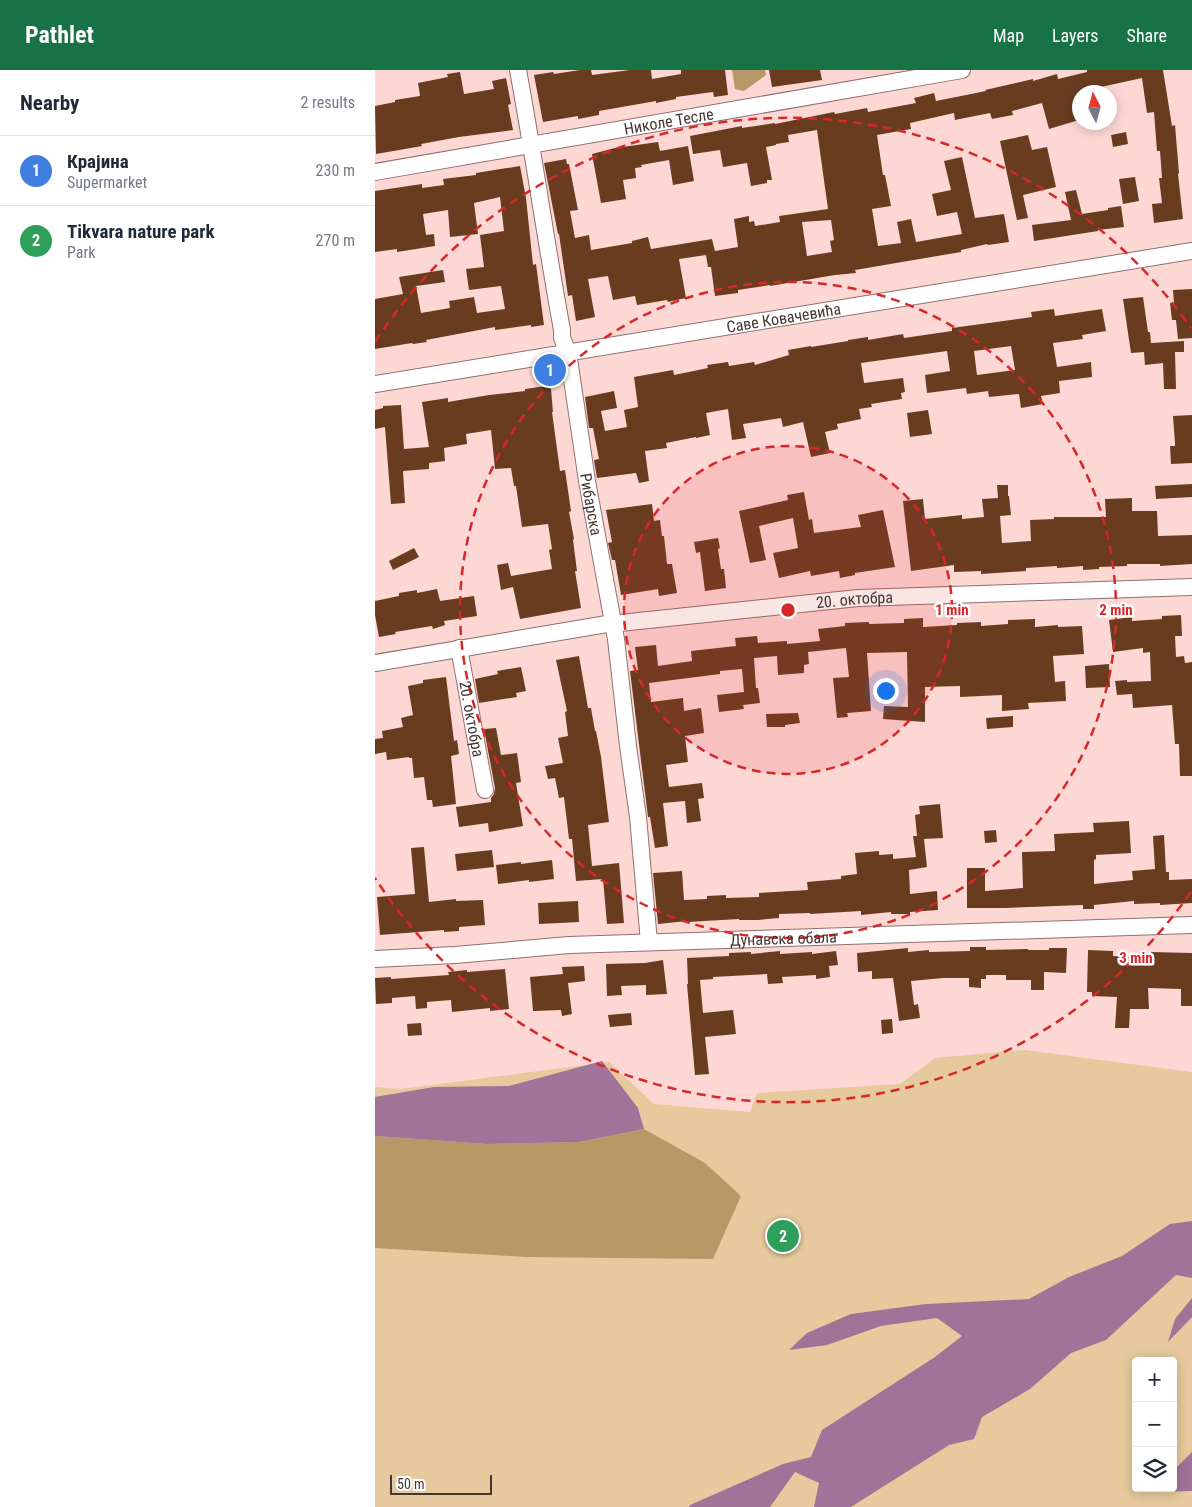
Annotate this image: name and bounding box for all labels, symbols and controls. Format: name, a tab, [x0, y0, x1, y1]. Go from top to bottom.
text: Pathlet	[25, 21, 94, 49]
text: Map	[993, 25, 1024, 46]
text: Layers	[1052, 25, 1099, 46]
text: Share	[1127, 25, 1167, 46]
north arrow	[1072, 85, 1117, 130]
text: Nearby	[20, 91, 79, 115]
text: 2 results	[300, 93, 355, 112]
street label: Николе Тесле	[622, 104, 715, 139]
text: Крајина	[67, 150, 129, 173]
text: 1	[32, 161, 40, 180]
text: 230 m	[316, 161, 355, 180]
text: Supermarket	[67, 173, 147, 192]
text: Tikvara nature park	[67, 220, 215, 243]
text: 2	[32, 231, 40, 250]
text: 270 m	[316, 231, 355, 250]
text: Park	[67, 243, 96, 262]
street label: Саве Ковачевића	[725, 299, 842, 337]
pin: 1	[534, 351, 566, 389]
street label: Рибарска	[576, 472, 606, 537]
street label: 20. октобра	[815, 588, 893, 612]
centre of rings	[779, 601, 797, 619]
text: 1 min	[935, 601, 969, 619]
text: 2 min	[1099, 601, 1133, 619]
your location	[873, 678, 899, 704]
street label: 20. октобра	[455, 679, 488, 759]
street label: Дунавска обала	[730, 927, 837, 950]
text: 3 min	[1119, 949, 1153, 967]
pin: 2	[767, 1217, 799, 1255]
map controls	[1132, 1357, 1177, 1492]
button: +	[1132, 1357, 1177, 1402]
button: −	[1132, 1402, 1177, 1447]
button: layers	[1132, 1447, 1177, 1492]
scale bar	[390, 1472, 493, 1495]
text: 50 m	[397, 1476, 425, 1492]

